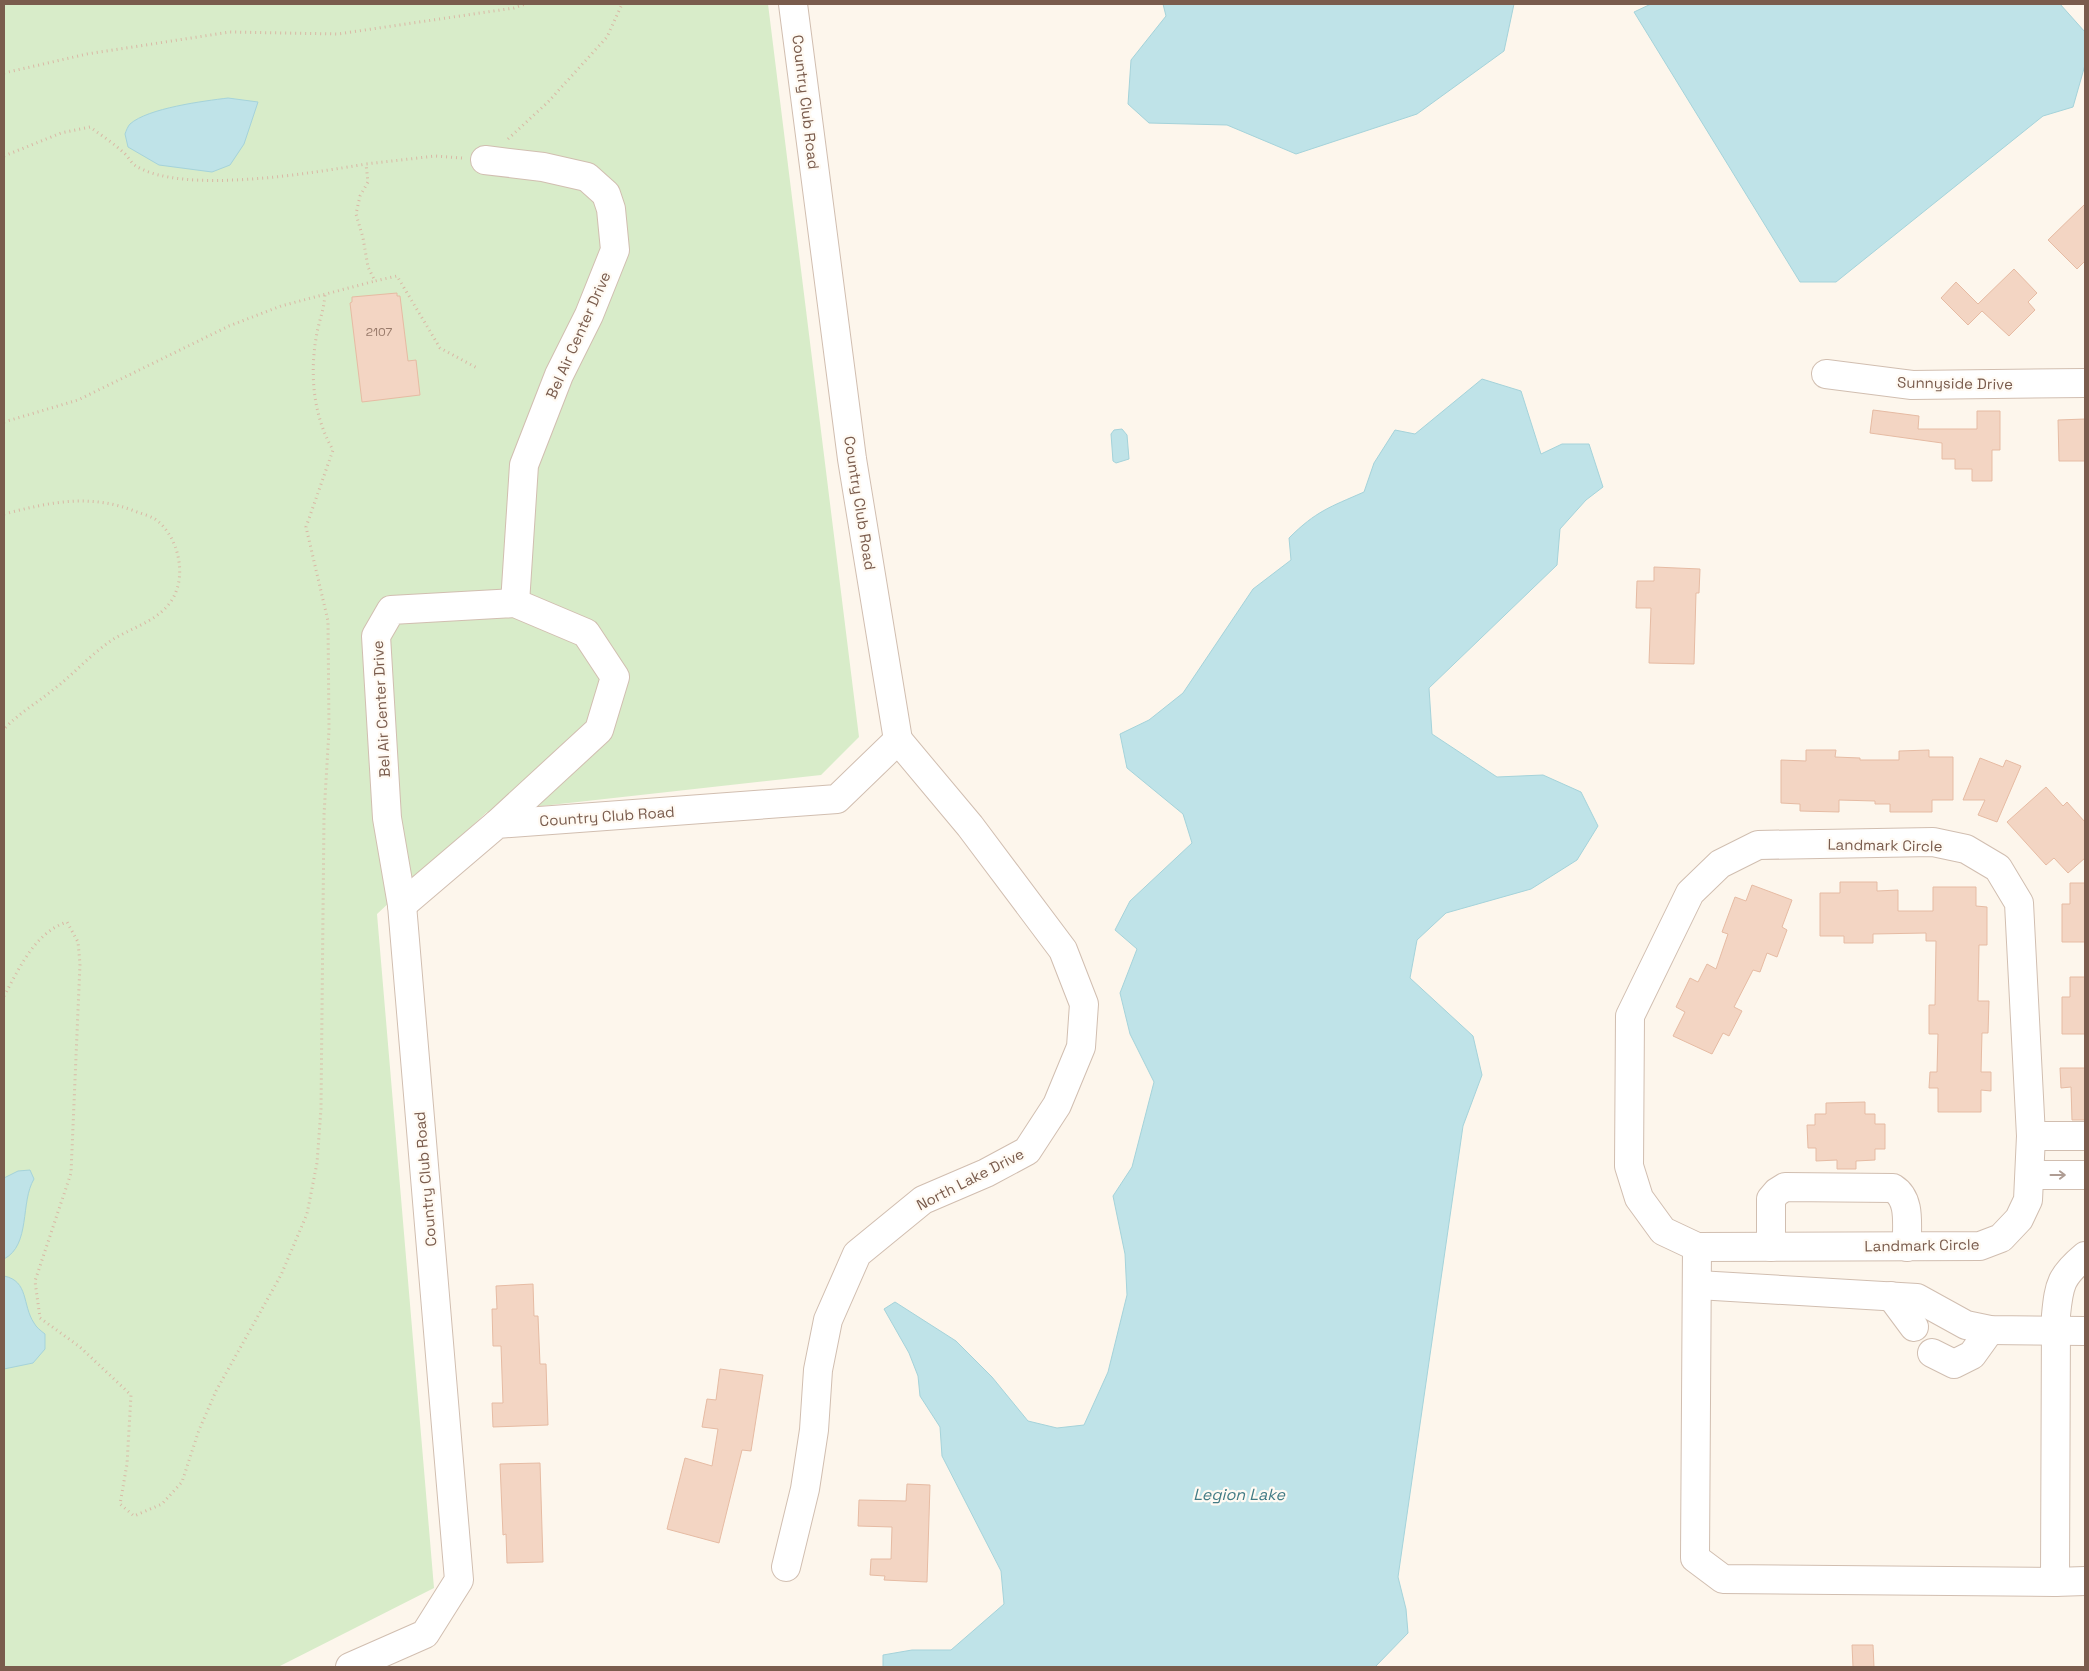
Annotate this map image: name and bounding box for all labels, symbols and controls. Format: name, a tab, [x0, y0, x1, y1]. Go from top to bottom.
street label: Country Club Road	[788, 34, 824, 170]
street label: Bel Air Center Drive	[541, 268, 615, 402]
house number: 2107	[366, 324, 392, 340]
street label: Sunnyside Drive	[1897, 372, 2013, 394]
street label: Country Club Road	[840, 435, 880, 571]
street label: Bel Air Center Drive	[368, 640, 394, 778]
street label: Country Club Road	[539, 802, 675, 830]
street label: Landmark Circle	[1827, 834, 1943, 856]
street label: Country Club Road	[410, 1111, 440, 1247]
street label: North Lake Drive	[913, 1144, 1027, 1214]
one-way arrow	[2049, 1170, 2065, 1180]
street label: Landmark Circle	[1864, 1234, 1980, 1256]
water label: Legion Lake	[1193, 1484, 1285, 1505]

